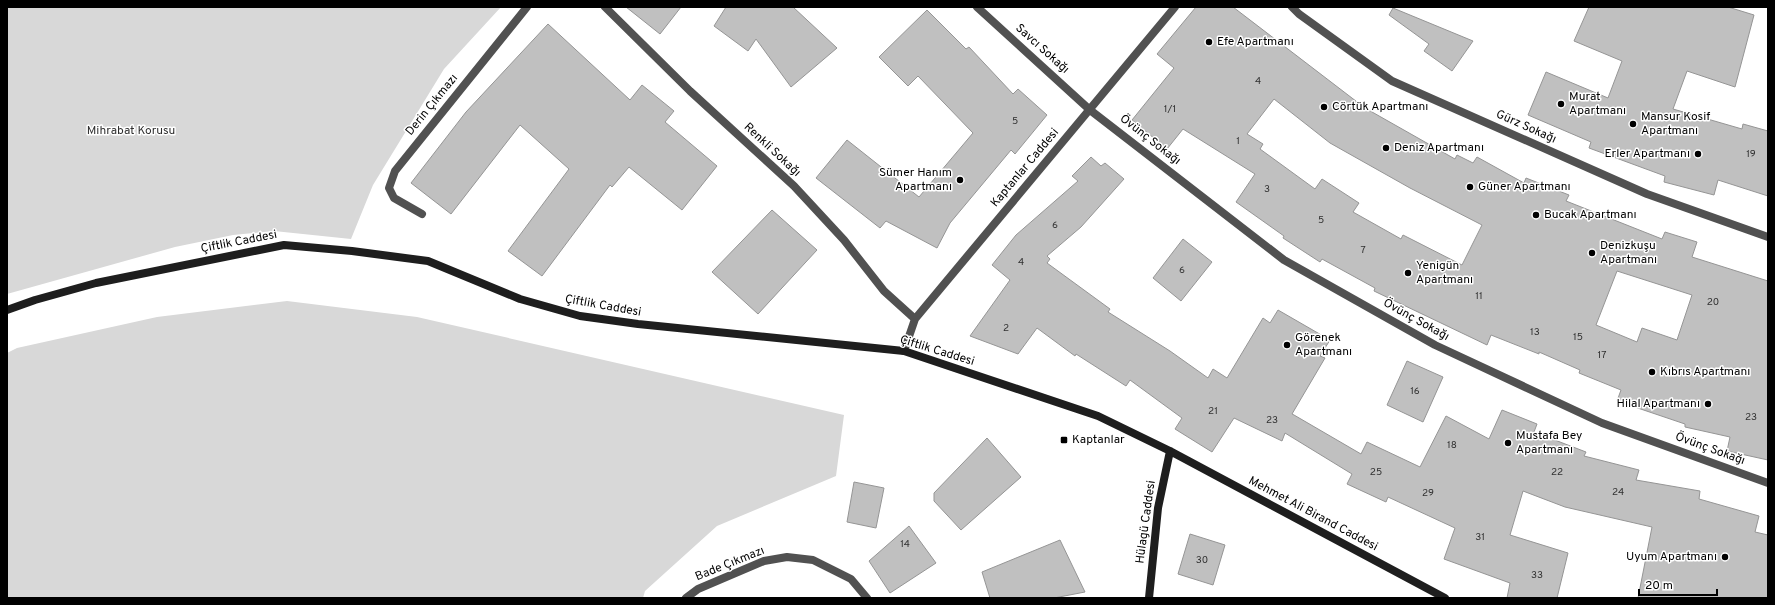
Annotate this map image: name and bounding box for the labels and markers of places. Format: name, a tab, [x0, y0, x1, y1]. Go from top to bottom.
place label: Efe Apartmanı	[1217, 34, 1294, 50]
marker: Efe Apartmanı	[1204, 37, 1214, 47]
place label: Murat Apartmanı	[1569, 89, 1626, 119]
place label: Cörtük Apartmanı	[1332, 99, 1428, 115]
marker: Murat Apartmanı	[1556, 99, 1566, 109]
marker: Cörtük Apartmanı	[1319, 102, 1329, 112]
place label: Mansur Kosif Apartmanı	[1641, 109, 1710, 139]
marker: Mansur Kosif Apartmanı	[1628, 119, 1638, 129]
place label: Deniz Apartmanı	[1394, 140, 1484, 156]
marker: Deniz Apartmanı	[1381, 143, 1391, 153]
place label: Erler Apartmanı	[1604, 146, 1690, 162]
marker: Erler Apartmanı	[1693, 149, 1703, 159]
place label: Sümer Hanım Apartmanı	[879, 165, 952, 195]
marker: Sümer Hanım Apartmanı	[955, 175, 965, 185]
place label: Güner Apartmanı	[1478, 179, 1571, 195]
marker: Güner Apartmanı	[1465, 182, 1475, 192]
place label: Bucak Apartmanı	[1544, 207, 1637, 223]
marker: Bucak Apartmanı	[1531, 210, 1541, 220]
place label: Denizkuşu Apartmanı	[1600, 238, 1657, 268]
marker: Denizkuşu Apartmanı	[1587, 248, 1597, 258]
place label: Yenigün Apartmanı	[1416, 258, 1473, 288]
marker: Yenigün Apartmanı	[1403, 268, 1413, 278]
place label: Görenek Apartmanı	[1295, 330, 1352, 360]
marker: Görenek Apartmanı	[1282, 340, 1292, 350]
place label: Kıbrıs Apartmanı	[1660, 364, 1750, 380]
marker: Kıbrıs Apartmanı	[1647, 367, 1657, 377]
place label: Hilal Apartmanı	[1616, 396, 1700, 412]
marker: Hilal Apartmanı	[1703, 399, 1713, 409]
place label: Mustafa Bey Apartmanı	[1516, 428, 1582, 458]
place label: Kaptanlar	[1072, 432, 1125, 448]
marker: Kaptanlar	[1059, 435, 1069, 445]
marker: Mustafa Bey Apartmanı	[1503, 438, 1513, 448]
place label: Uyum Apartmanı	[1626, 549, 1717, 565]
marker: Uyum Apartmanı	[1720, 552, 1730, 562]

